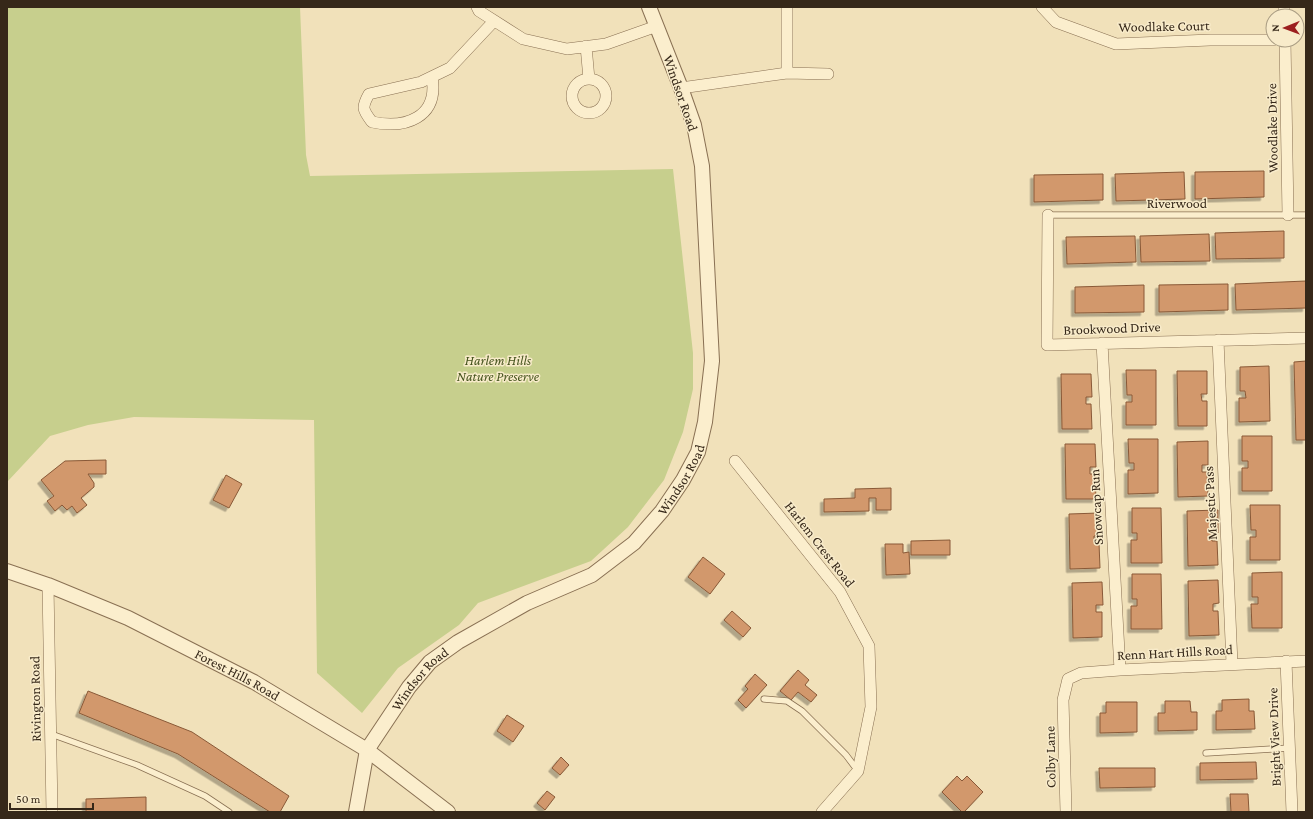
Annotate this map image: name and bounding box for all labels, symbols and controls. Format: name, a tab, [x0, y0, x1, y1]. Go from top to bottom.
north arrow	[1265, 8, 1305, 48]
street label: Woodlake Court	[1118, 17, 1210, 35]
text: N	[1269, 24, 1281, 32]
street label: Windsor Road	[660, 53, 702, 134]
street label: Woodlake Drive	[1263, 83, 1281, 173]
street label: Riverwood	[1147, 195, 1208, 211]
street label: Brookwood Drive	[1063, 318, 1161, 338]
park label: Harlem Hills Nature Preserve	[457, 352, 540, 384]
street label: Windsor Road	[654, 442, 708, 518]
street label: Majestic Pass	[1200, 465, 1221, 540]
street label: Snowcap Run	[1086, 468, 1106, 545]
street label: Harlem Crest Road	[782, 498, 859, 591]
street label: Renn Hart Hills Road	[1117, 641, 1234, 663]
street label: Windsor Road	[388, 643, 452, 714]
street label: Forest Hills Road	[192, 645, 283, 704]
street label: Rivington Road	[26, 655, 44, 742]
street label: Bright View Drive	[1264, 687, 1284, 787]
street label: Colby Lane	[1041, 726, 1059, 788]
scale bar	[10, 785, 93, 811]
text: 50 m	[16, 792, 41, 806]

